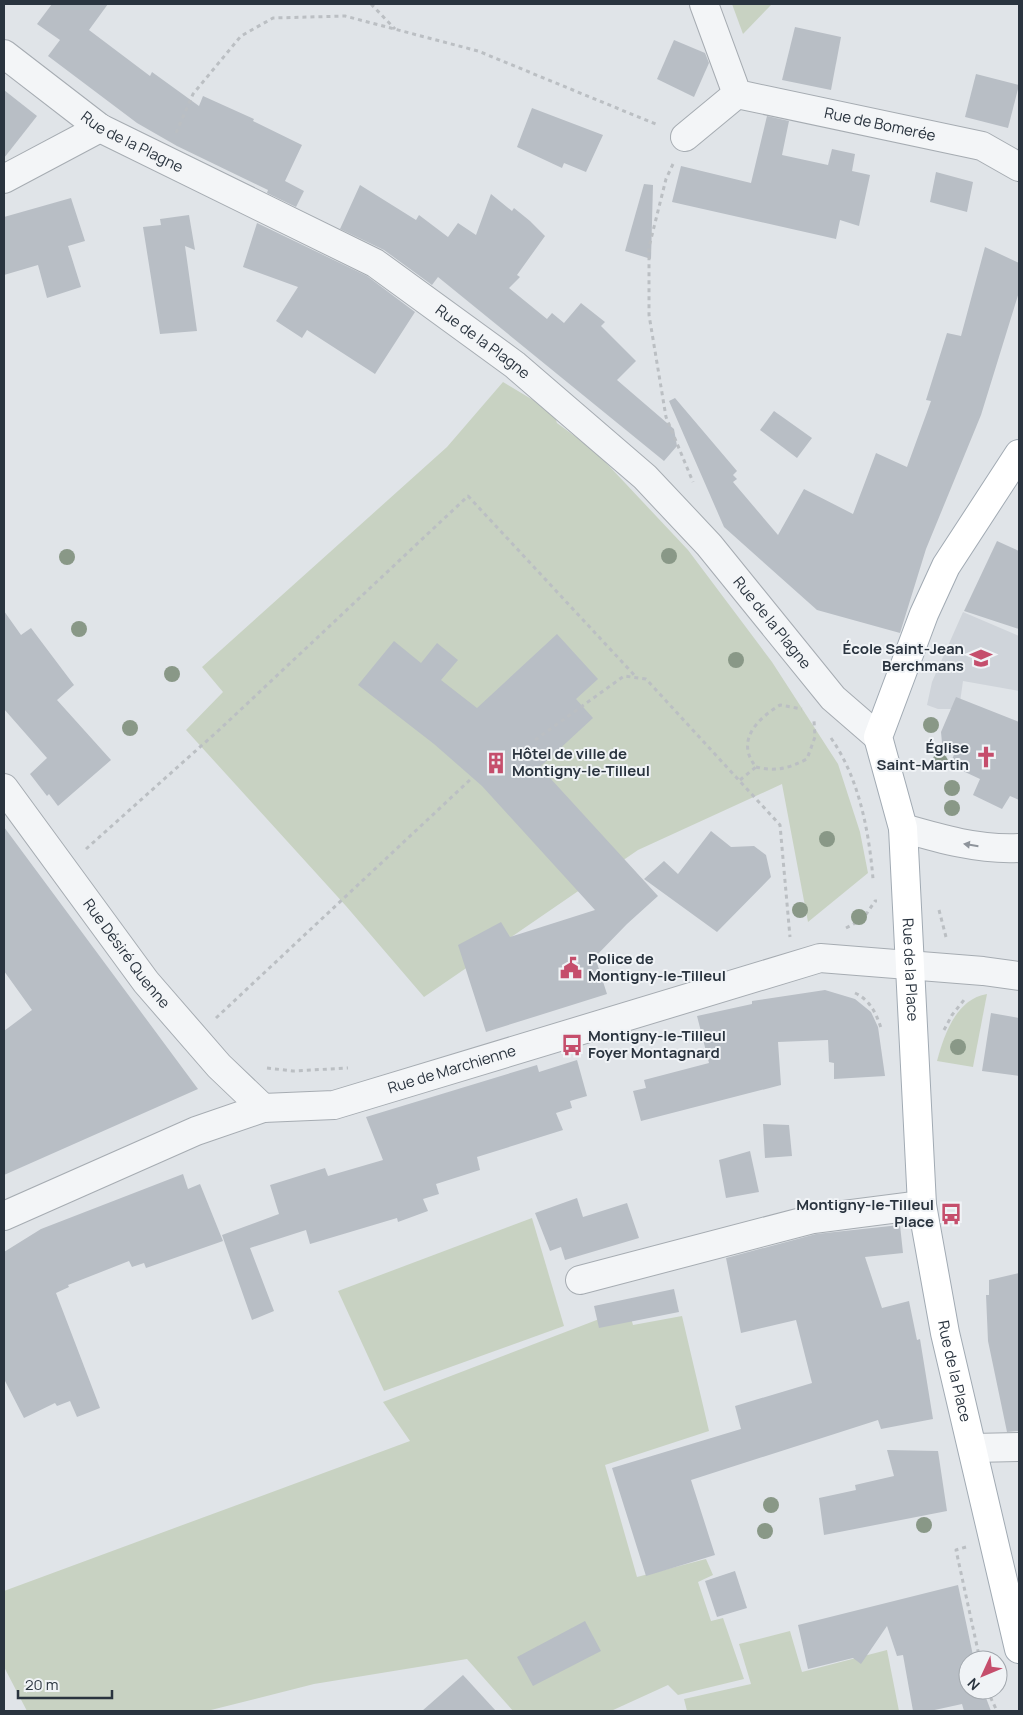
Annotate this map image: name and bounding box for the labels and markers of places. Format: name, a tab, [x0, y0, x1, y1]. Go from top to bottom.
place label: École Saint-Jean Berchmans	[842, 638, 964, 676]
school or university icon: École Saint-Jean Berchmans	[968, 645, 994, 671]
place label: Église Saint-Martin	[877, 737, 969, 775]
place label: Hôtel de ville de Montigny-le-Tilleul	[512, 743, 650, 781]
church icon: Église Saint-Martin	[973, 744, 999, 770]
building icon: Hôtel de ville de Montigny-le-Tilleul	[483, 750, 509, 776]
place label: Police de Montigny-le-Tilleul	[588, 948, 726, 986]
public building icon: Police de Montigny-le-Tilleul	[558, 955, 584, 981]
place label: Montigny-le-Tilleul Foyer Montagnard	[588, 1025, 726, 1063]
bus stop icon: Montigny-le-Tilleul Foyer Montagnard	[559, 1032, 585, 1058]
place label: Montigny-le-Tilleul Place	[796, 1194, 934, 1232]
bus stop icon: Montigny-le-Tilleul Place	[938, 1201, 964, 1227]

